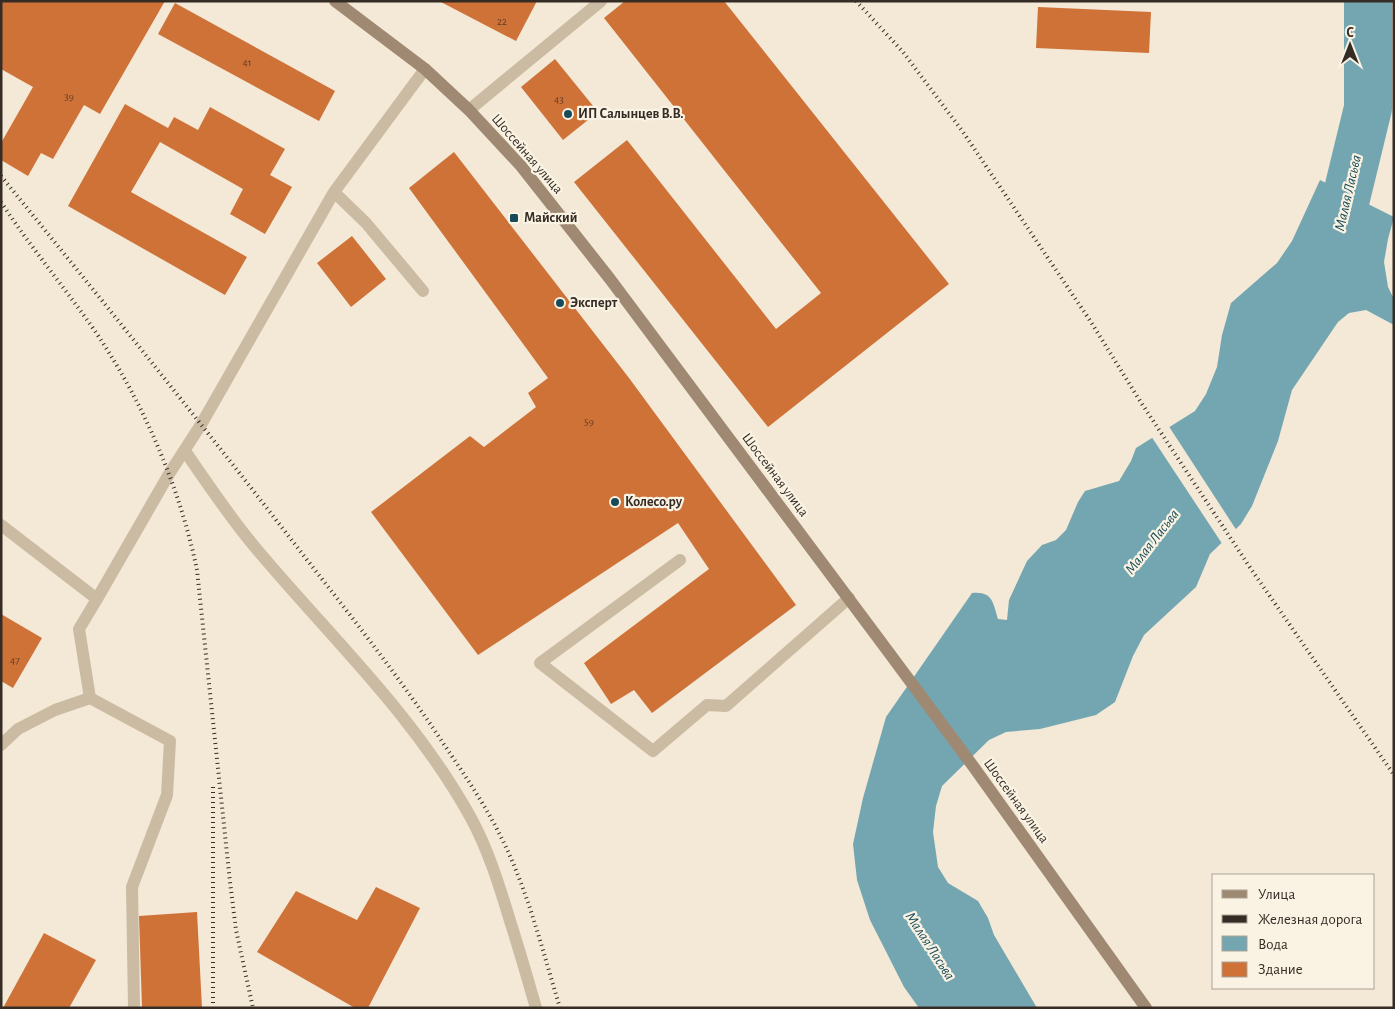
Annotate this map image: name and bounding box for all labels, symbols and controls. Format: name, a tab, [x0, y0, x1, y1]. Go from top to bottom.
house number: 22	[497, 16, 507, 27]
north arrow	[1325, 20, 1375, 70]
text: С	[1346, 26, 1354, 40]
house number: 41	[242, 57, 252, 68]
house number: 39	[64, 91, 74, 102]
house number: 43	[554, 94, 564, 105]
place label: ИП Салынцев В.В.	[578, 107, 684, 121]
marker: ИП Салынцев В.В.	[562, 108, 574, 120]
street label: Шоссейная улица	[489, 111, 566, 197]
water label: Малая Ласьва	[1332, 154, 1364, 232]
place label: Майский	[524, 211, 577, 225]
marker: Майский	[508, 212, 520, 224]
place label: Эксперт	[570, 296, 618, 310]
marker: Эксперт	[554, 297, 566, 309]
house number: 59	[584, 416, 594, 427]
street label: Шоссейная улица	[739, 431, 811, 520]
place label: Колесо.ру	[625, 495, 683, 509]
marker: Колесо.ру	[609, 496, 621, 508]
water label: Малая Ласьва	[1122, 507, 1182, 577]
house number: 47	[10, 655, 20, 666]
street label: Шоссейная улица	[981, 756, 1052, 846]
legend	[1212, 874, 1375, 989]
text: Улица	[1258, 887, 1295, 902]
water label: Малая Ласьва	[903, 909, 957, 983]
text: Железная дорога	[1258, 912, 1363, 927]
text: Вода	[1258, 937, 1288, 952]
text: Здание	[1258, 962, 1303, 977]

